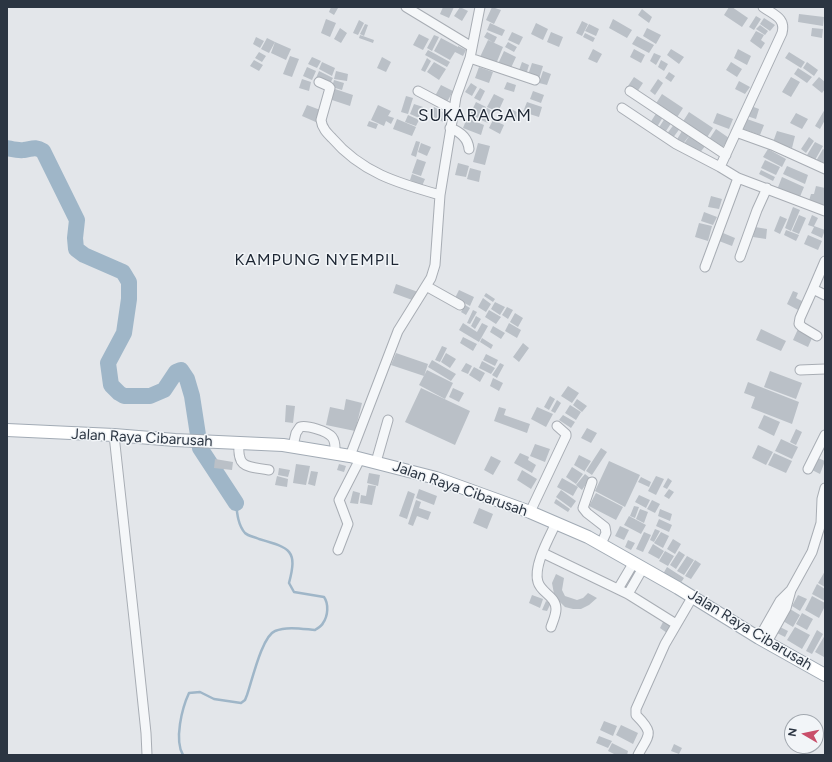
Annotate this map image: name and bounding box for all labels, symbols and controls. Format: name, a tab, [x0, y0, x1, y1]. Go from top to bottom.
district label: SUKARAGAM	[418, 106, 532, 126]
district label: KAMPUNG NYEMPIL	[234, 250, 400, 270]
street label: Jalan Raya Cibarusah	[71, 425, 213, 451]
street label: Jalan Raya Cibarusah	[390, 457, 530, 521]
street label: Jalan Raya Cibarusah	[685, 586, 815, 674]
north arrow	[784, 714, 824, 754]
text: N	[786, 727, 800, 737]

